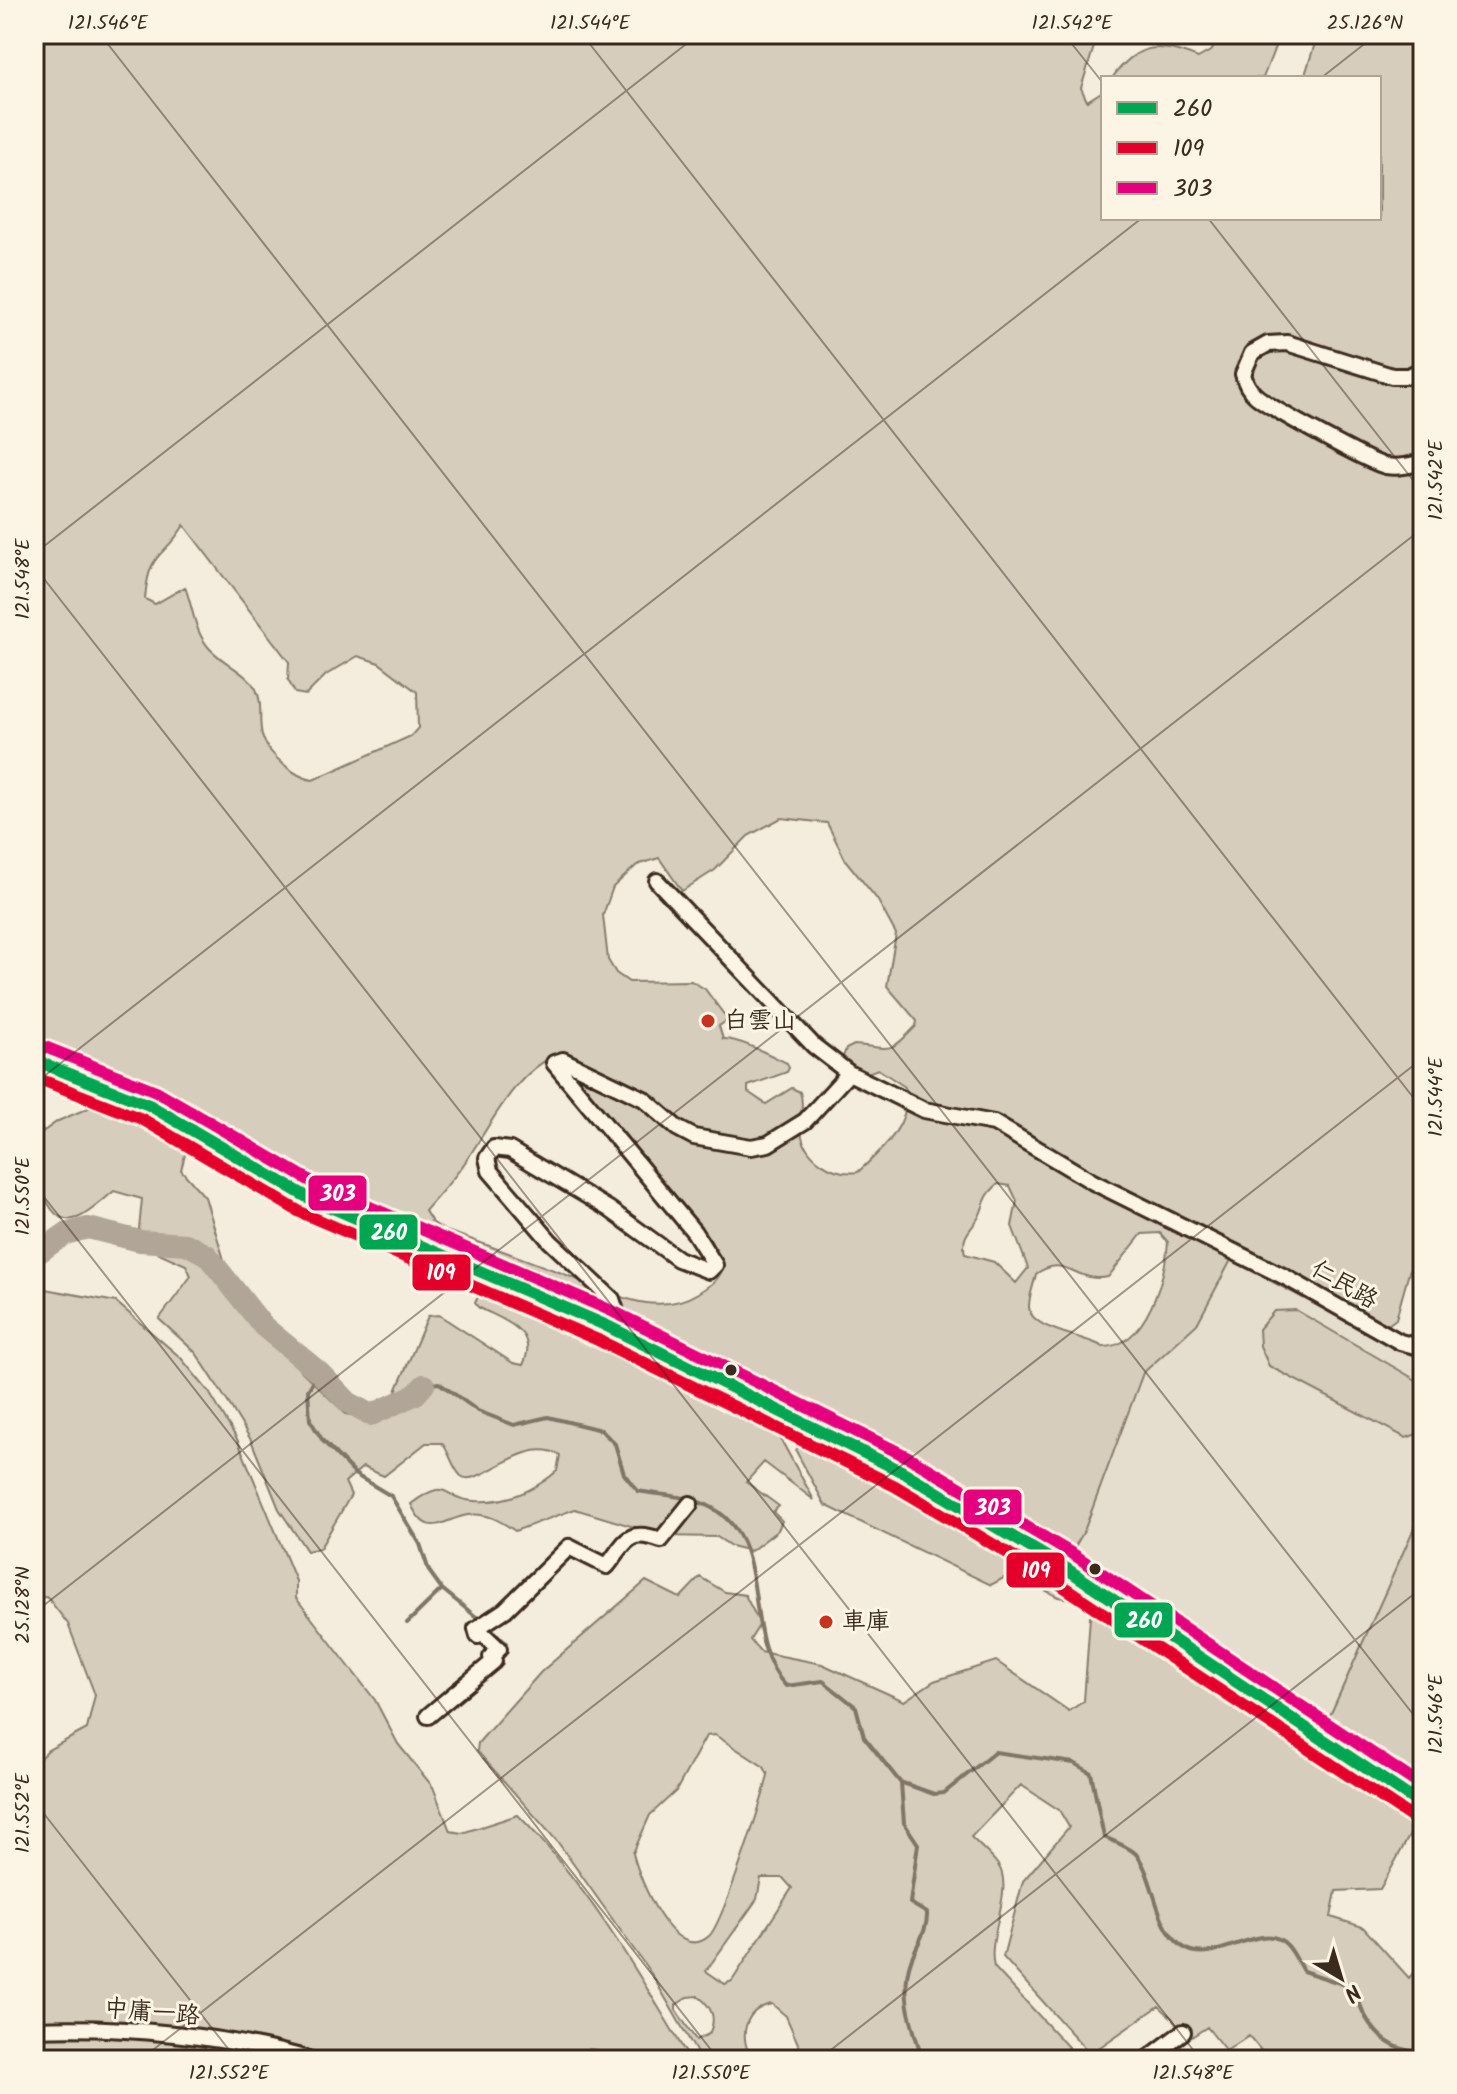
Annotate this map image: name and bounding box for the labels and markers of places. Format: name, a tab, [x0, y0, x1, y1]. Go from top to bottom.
place label: 白雲山	[724, 1002, 796, 1041]
marker: 白雲山	[699, 1012, 717, 1030]
unlabelled marker	[723, 1362, 739, 1378]
unlabelled marker	[1087, 1561, 1103, 1577]
place label: 車庫	[842, 1603, 890, 1642]
marker: 車庫	[817, 1613, 835, 1631]

